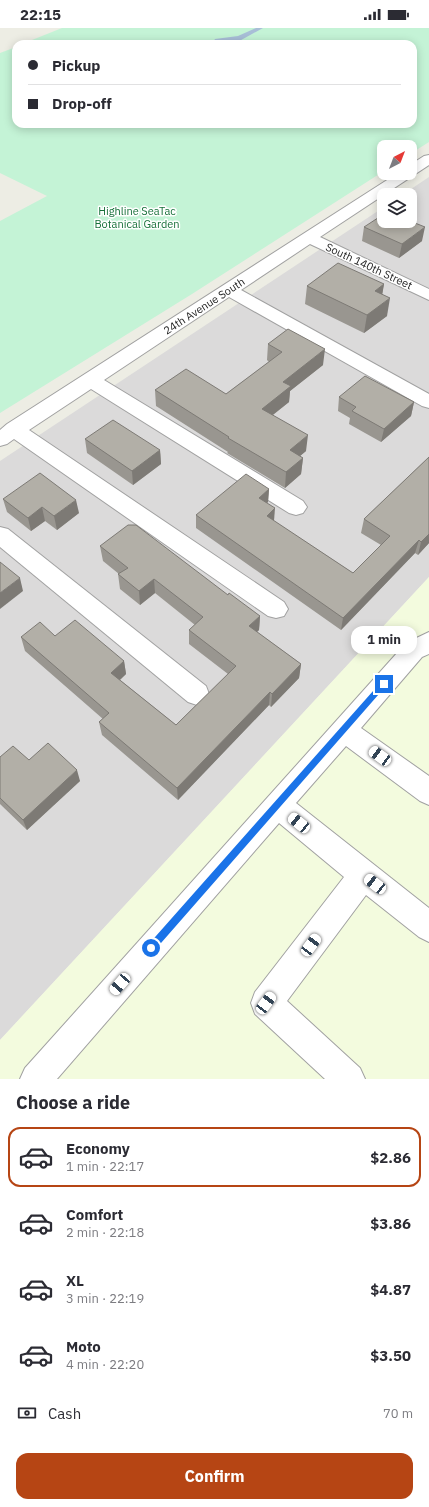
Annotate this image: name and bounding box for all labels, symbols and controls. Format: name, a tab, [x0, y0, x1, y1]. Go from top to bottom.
text: 22:15	[20, 5, 61, 24]
text: Pickup	[52, 56, 100, 75]
text: Drop-off	[52, 94, 112, 113]
north arrow	[377, 140, 417, 180]
map controls	[377, 140, 417, 228]
button: layers	[377, 188, 417, 228]
park label: Highline SeaTac Botanical Garden	[94, 204, 180, 231]
street label: South 140th Street	[323, 240, 415, 292]
street label: 24th Avenue South	[161, 274, 247, 338]
callout: 1 min	[351, 626, 417, 654]
text: 1 min	[367, 631, 401, 648]
route end	[375, 675, 393, 693]
car	[367, 744, 393, 768]
car	[286, 811, 312, 835]
car	[362, 872, 388, 896]
car	[299, 932, 323, 958]
route start	[142, 939, 160, 957]
car	[108, 971, 132, 997]
car	[254, 990, 278, 1016]
text: Choose a ride	[16, 1091, 130, 1114]
icon: car	[18, 1139, 54, 1175]
text: Economy	[66, 1139, 130, 1158]
text: $2.86	[370, 1148, 411, 1167]
text: 1 min · 22:17	[66, 1158, 144, 1175]
icon: car	[18, 1205, 54, 1241]
text: Comfort	[66, 1205, 123, 1224]
text: $3.86	[370, 1214, 411, 1233]
text: 2 min · 22:18	[66, 1224, 144, 1241]
icon: car	[18, 1271, 54, 1307]
text: XL	[66, 1271, 84, 1290]
text: $4.87	[370, 1280, 411, 1299]
text: 3 min · 22:19	[66, 1290, 144, 1307]
icon: car	[18, 1337, 54, 1373]
text: Moto	[66, 1337, 101, 1356]
text: $3.50	[370, 1346, 411, 1365]
text: 4 min · 22:20	[66, 1356, 144, 1373]
icon: cash	[16, 1402, 38, 1424]
text: Cash	[48, 1404, 81, 1423]
text: 70 m	[383, 1405, 413, 1422]
button: Confirm	[16, 1453, 413, 1499]

